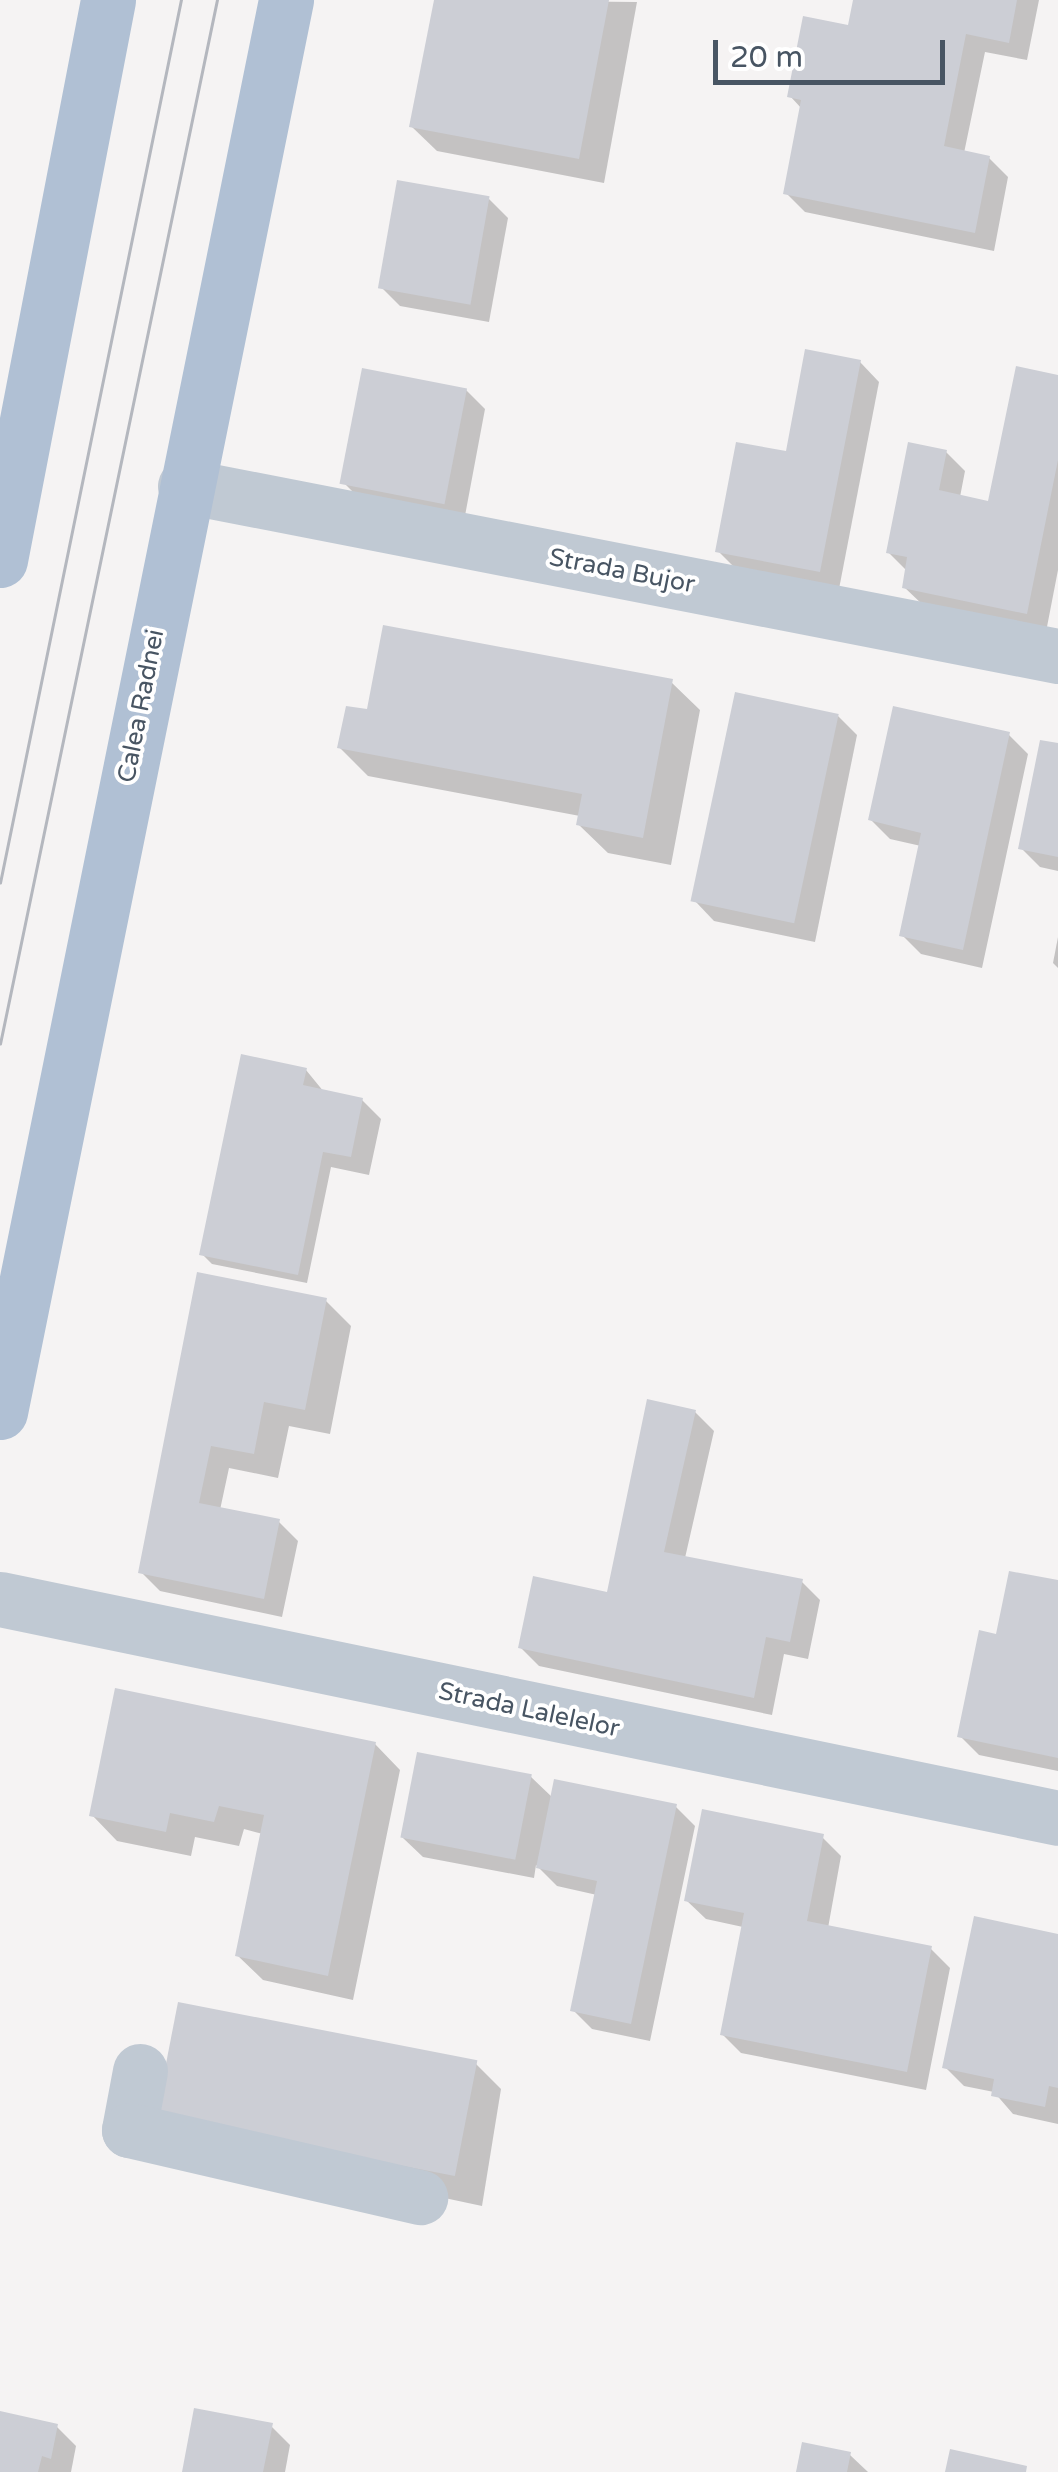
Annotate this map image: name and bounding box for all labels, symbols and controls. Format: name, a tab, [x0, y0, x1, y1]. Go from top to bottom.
scale bar	[718, 20, 950, 82]
text: 20 m	[730, 39, 803, 76]
street label: Strada Bujor	[547, 542, 697, 600]
street label: Calea Radnei	[111, 627, 171, 785]
street label: Strada Lalelelor	[436, 1676, 622, 1744]

